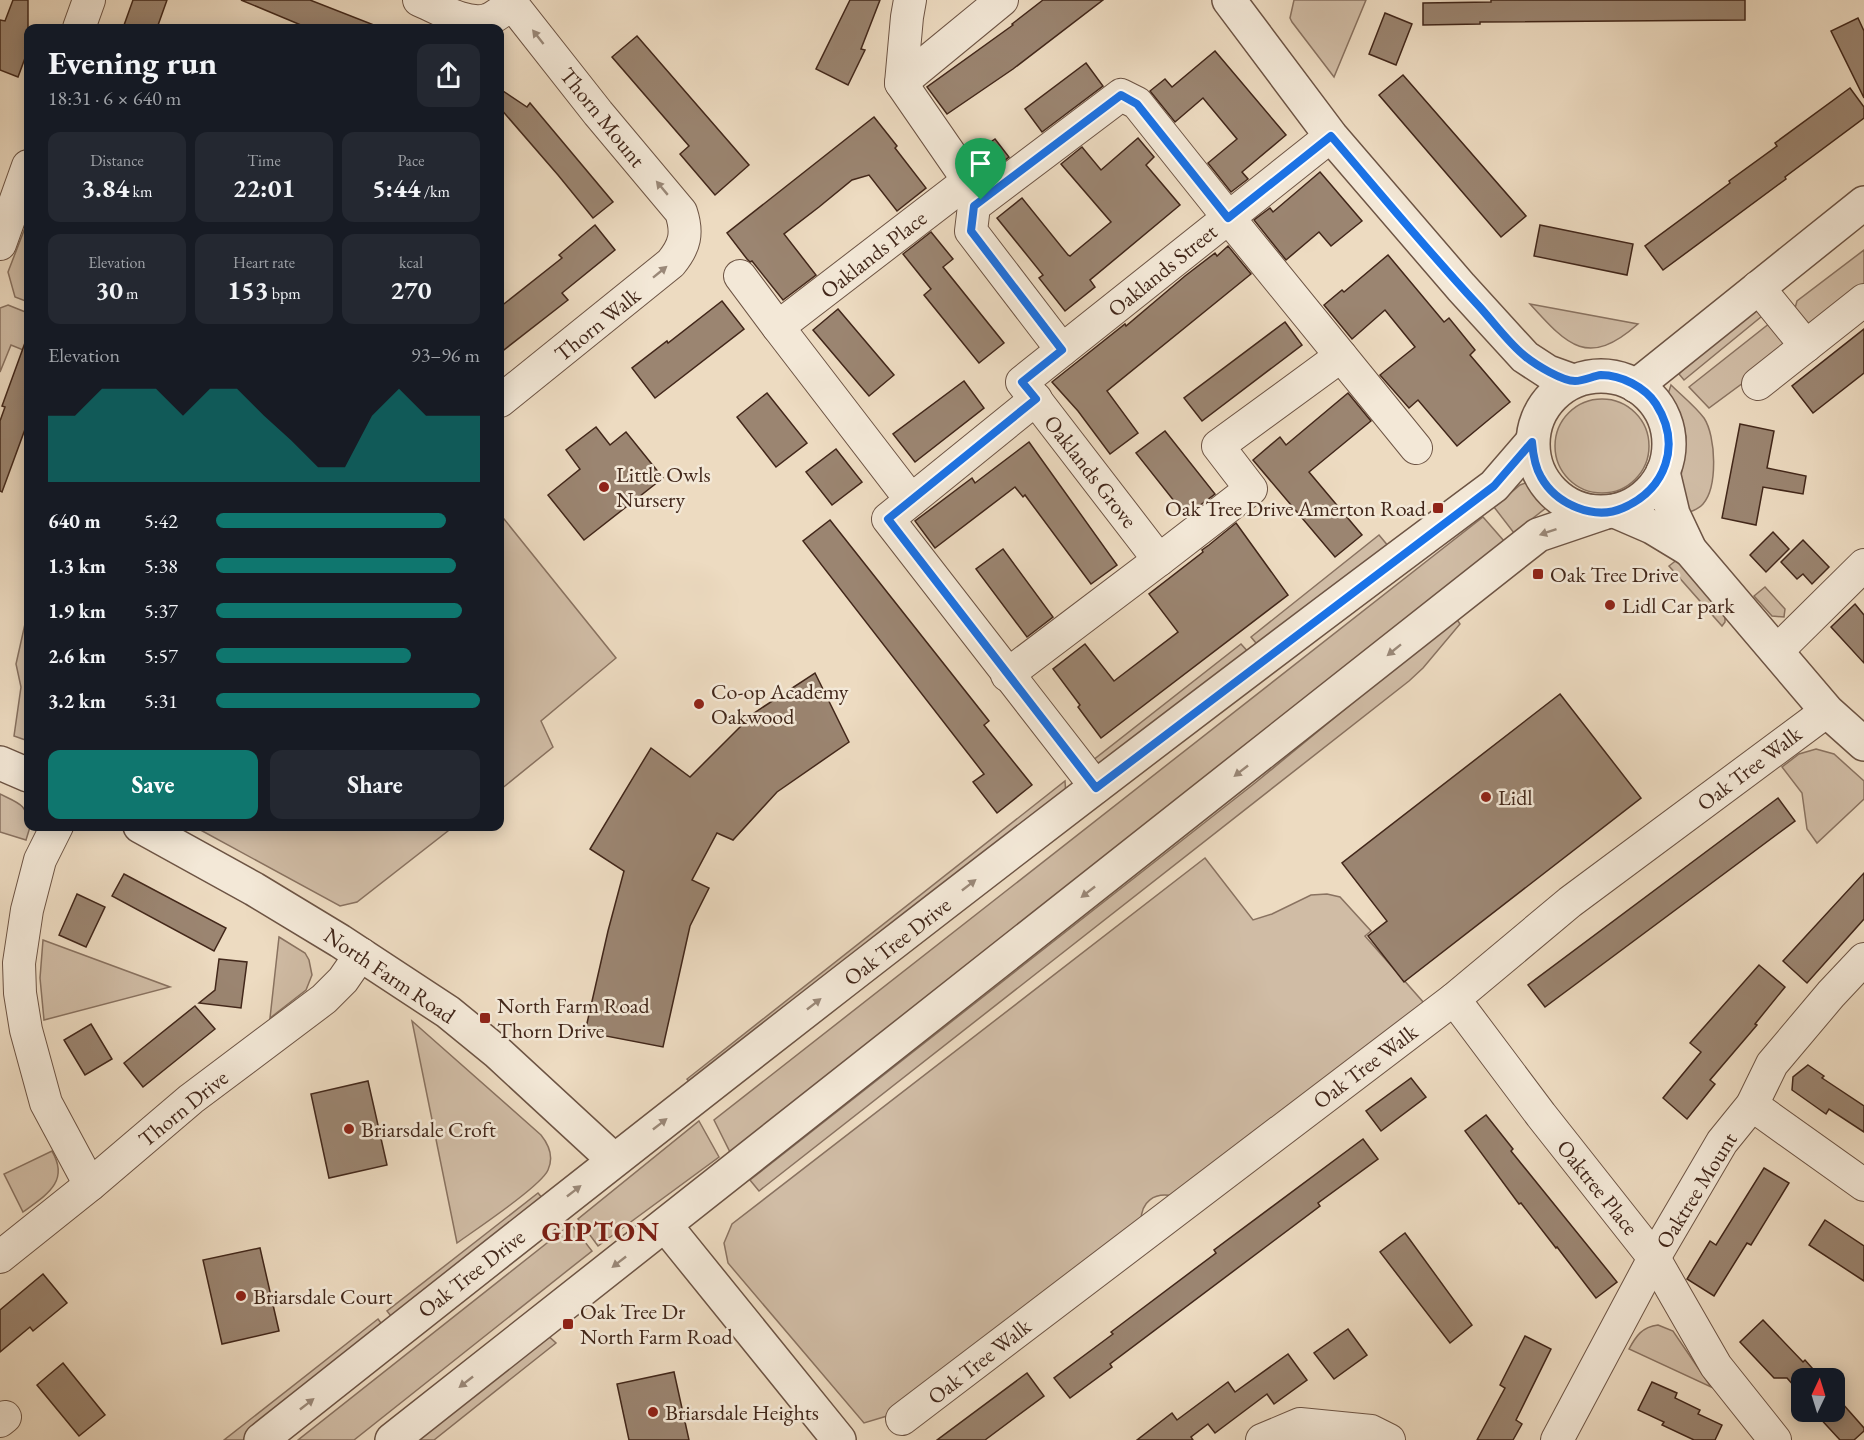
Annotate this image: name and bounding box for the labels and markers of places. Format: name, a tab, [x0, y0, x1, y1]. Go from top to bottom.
pin	[955, 138, 1006, 200]
place label: Little Owls Nursery	[616, 460, 711, 514]
marker: Little Owls Nursery	[597, 480, 611, 494]
place label: Oak Tree Drive Amerton Road	[1165, 494, 1427, 523]
marker: Oak Tree Drive Amerton Road	[1431, 501, 1445, 515]
place label: Oak Tree Drive	[1550, 560, 1679, 589]
marker: Oak Tree Drive	[1531, 567, 1545, 581]
place label: Lidl Car park	[1622, 591, 1735, 620]
marker: Lidl Car park	[1603, 598, 1617, 612]
place label: Co-op Academy Oakwood	[711, 677, 849, 731]
marker: Co-op Academy Oakwood	[692, 697, 706, 711]
place label: Lidl	[1498, 783, 1533, 812]
marker: Lidl	[1479, 790, 1493, 804]
place label: North Farm Road Thorn Drive	[497, 991, 650, 1045]
marker: North Farm Road Thorn Drive	[478, 1011, 492, 1025]
place label: Briarsdale Croft	[361, 1115, 496, 1144]
marker: Briarsdale Croft	[342, 1122, 356, 1136]
place label: Briarsdale Court	[253, 1282, 393, 1311]
marker: Briarsdale Court	[234, 1289, 248, 1303]
place label: Oak Tree Dr North Farm Road	[580, 1297, 733, 1351]
marker: Oak Tree Dr North Farm Road	[561, 1317, 575, 1331]
place label: Briarsdale Heights	[665, 1398, 819, 1427]
marker: Briarsdale Heights	[646, 1405, 660, 1419]

